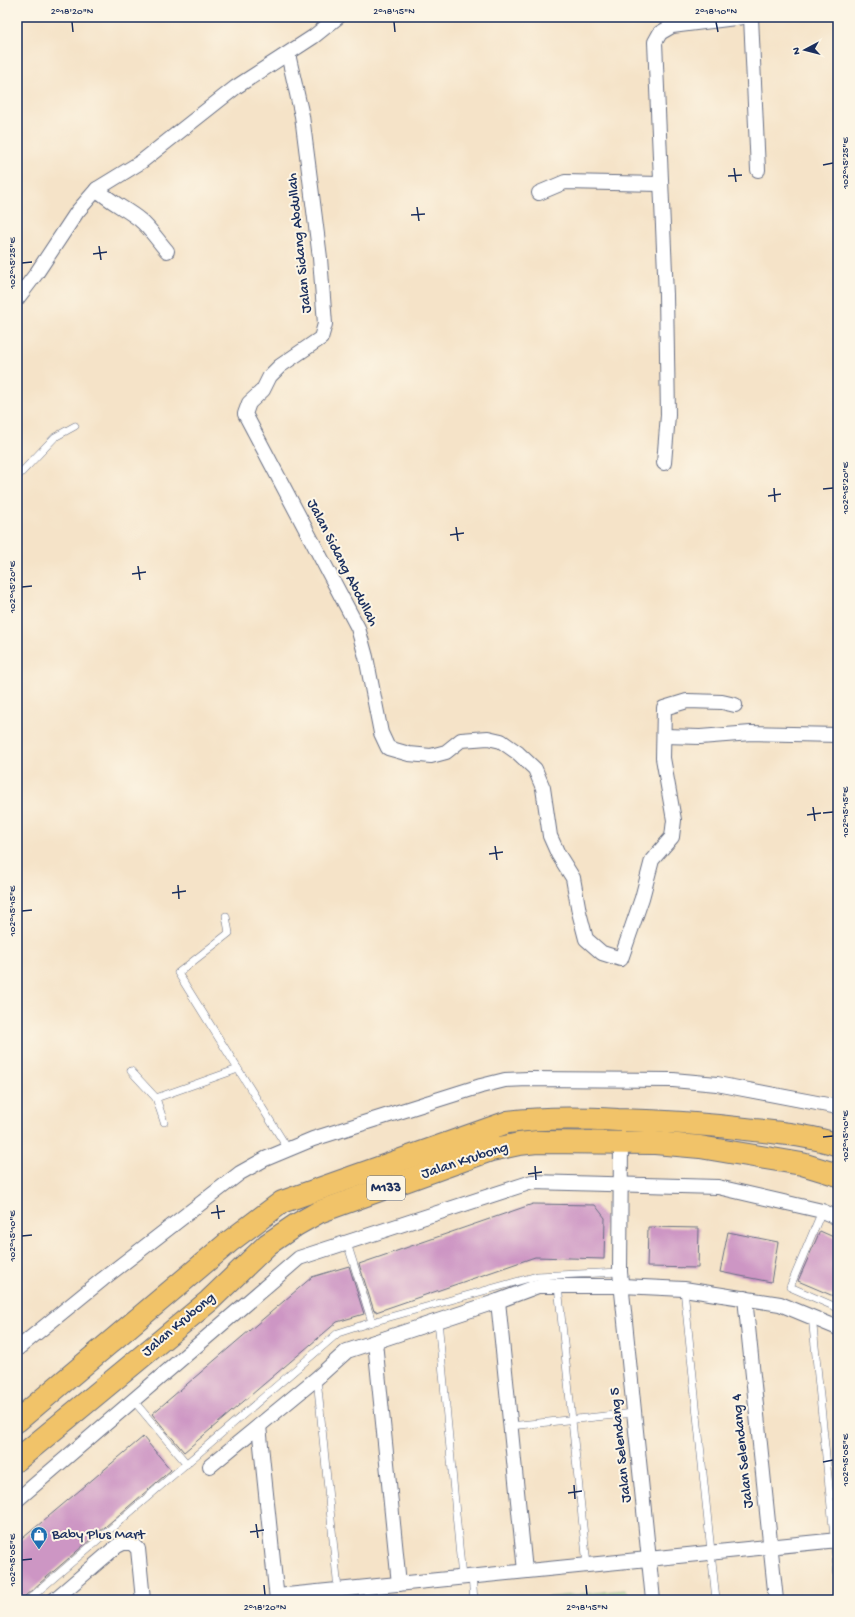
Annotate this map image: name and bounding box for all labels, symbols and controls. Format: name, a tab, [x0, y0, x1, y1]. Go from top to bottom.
text: 2°18'20"N	[51, 6, 94, 18]
text: 2°18'15"N	[373, 6, 415, 18]
text: 2°18'10"N	[695, 6, 737, 18]
north arrow	[785, 30, 825, 70]
text: N	[791, 47, 803, 55]
text: 102°15'25"E	[840, 136, 852, 190]
street label: Jalan Sidang Abdullah	[284, 172, 316, 314]
text: 102°15'25"E	[7, 236, 19, 290]
text: 102°15'20"E	[840, 461, 852, 515]
street label: Jalan Sidang Abdullah	[302, 496, 382, 630]
text: 102°15'20"E	[7, 560, 19, 614]
text: 102°15'15"E	[840, 786, 852, 838]
text: 102°15'15"E	[7, 885, 19, 937]
text: 102°15'10"E	[840, 1110, 852, 1163]
street label: Jalan Krubong	[419, 1138, 511, 1184]
road number: M133	[367, 1176, 405, 1200]
text: 102°15'10"E	[7, 1210, 19, 1263]
street label: Jalan Krubong	[139, 1289, 219, 1361]
street label: Jalan Selendang 5	[606, 1386, 636, 1503]
street label: Jalan Selendang 4	[728, 1393, 758, 1509]
text: 102°15'05"E	[840, 1433, 852, 1487]
shop icon: Baby Plus Mart	[29, 1525, 49, 1550]
place label: Baby Plus Mart	[51, 1526, 147, 1544]
text: 102°15'05"E	[7, 1533, 19, 1587]
text: 2°18'20"N	[244, 1602, 287, 1614]
text: 2°18'15"N	[566, 1602, 608, 1614]

